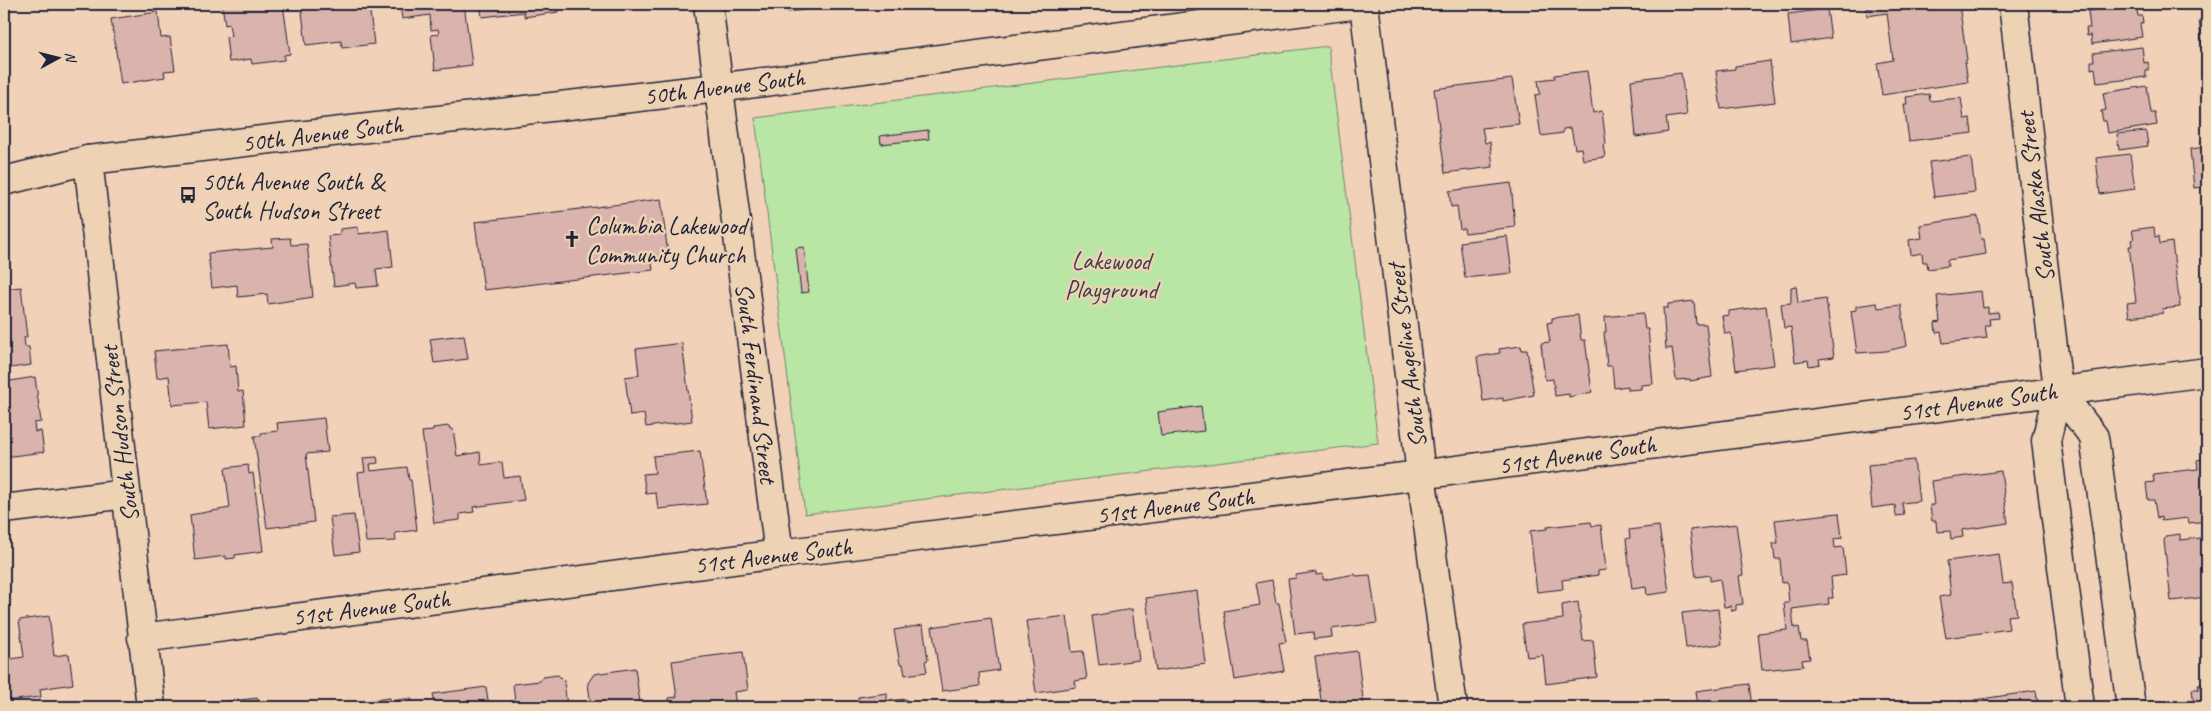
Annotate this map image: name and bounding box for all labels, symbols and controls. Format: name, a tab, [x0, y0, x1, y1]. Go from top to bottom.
north arrow	[32, 32, 82, 82]
text: N	[61, 51, 80, 64]
street label: 50th Avenue South	[642, 61, 808, 113]
street label: South Alaska Street	[2009, 107, 2062, 284]
street label: 50th Avenue South	[240, 108, 406, 160]
place label: 50th Avenue South & South Hudson Street	[202, 166, 386, 227]
bus stop icon: 50th Avenue South & South Hudson Street	[178, 185, 198, 205]
place label: Columbia Lakewood Community Church	[586, 210, 749, 271]
church icon: Columbia Lakewood Community Church	[562, 229, 582, 249]
park label: Lakewood Playground	[1065, 245, 1160, 306]
street label: South Angeline Street	[1379, 258, 1434, 450]
street label: South Ferdinand Street	[728, 281, 784, 488]
street label: South Hudson Street	[93, 341, 147, 524]
street label: 51st Avenue South	[1897, 375, 2061, 429]
street label: 51st Avenue South	[1496, 428, 1660, 482]
street label: 51st Avenue South	[1094, 480, 1257, 532]
street label: 51st Avenue South	[692, 530, 855, 582]
street label: 51st Avenue South	[290, 582, 453, 634]

